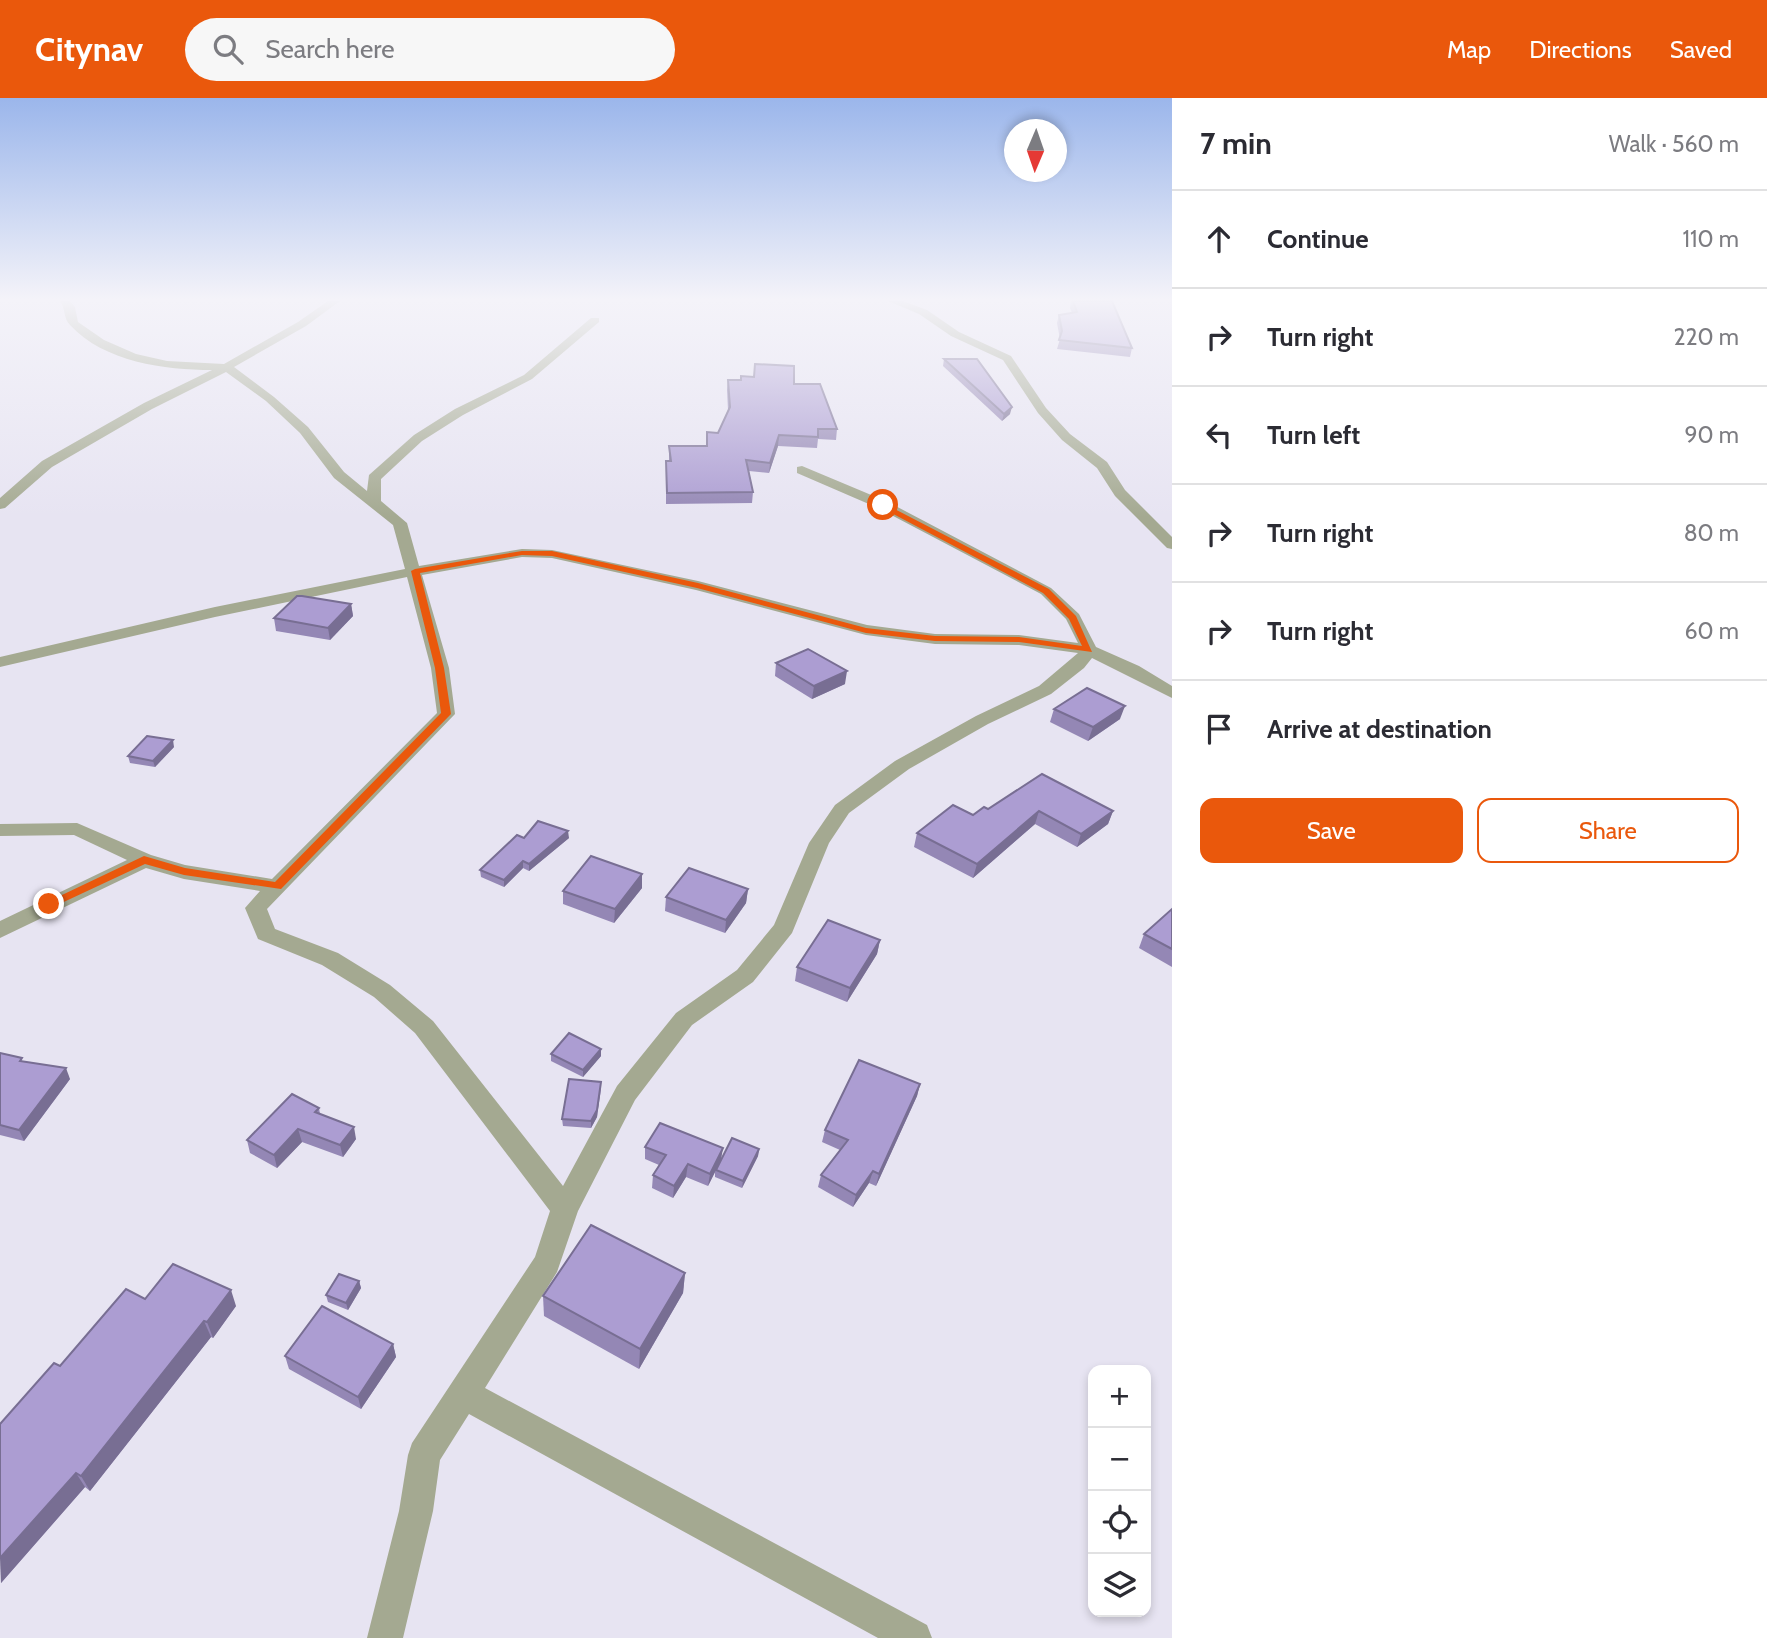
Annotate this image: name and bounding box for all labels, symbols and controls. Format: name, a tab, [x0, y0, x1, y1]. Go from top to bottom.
search box	[185, 18, 675, 81]
text: Citynav	[35, 29, 143, 69]
icon: search	[209, 30, 247, 68]
text: Search here	[265, 33, 394, 65]
text: Map	[1447, 35, 1491, 64]
text: Directions	[1529, 35, 1632, 64]
text: Saved	[1670, 35, 1732, 64]
north arrow	[1004, 119, 1067, 182]
text: 7 min	[1200, 125, 1272, 162]
text: Walk · 560 m	[1609, 130, 1739, 158]
icon: ahead	[1200, 220, 1238, 258]
text: Continue	[1267, 223, 1369, 255]
text: 110 m	[1683, 225, 1739, 253]
icon: right	[1200, 318, 1238, 356]
text: Turn right	[1267, 321, 1373, 353]
text: 220 m	[1673, 323, 1739, 351]
icon: left	[1200, 416, 1238, 454]
text: Turn left	[1267, 419, 1360, 451]
text: 90 m	[1685, 421, 1739, 449]
route start	[867, 489, 898, 520]
icon: right	[1200, 514, 1238, 552]
text: Turn right	[1267, 517, 1373, 549]
text: 80 m	[1684, 519, 1739, 547]
icon: right	[1200, 612, 1238, 650]
text: Turn right	[1267, 615, 1373, 647]
text: 60 m	[1685, 617, 1739, 645]
icon: arrive	[1200, 710, 1238, 748]
text: Arrive at destination	[1267, 713, 1492, 745]
button: Save	[1200, 798, 1463, 863]
button: Share	[1477, 798, 1739, 863]
route end	[33, 888, 64, 919]
map controls	[1088, 1365, 1151, 1617]
button: +	[1088, 1365, 1151, 1428]
button: −	[1088, 1428, 1151, 1491]
button: locate	[1088, 1491, 1151, 1554]
button: layers	[1088, 1554, 1151, 1617]

